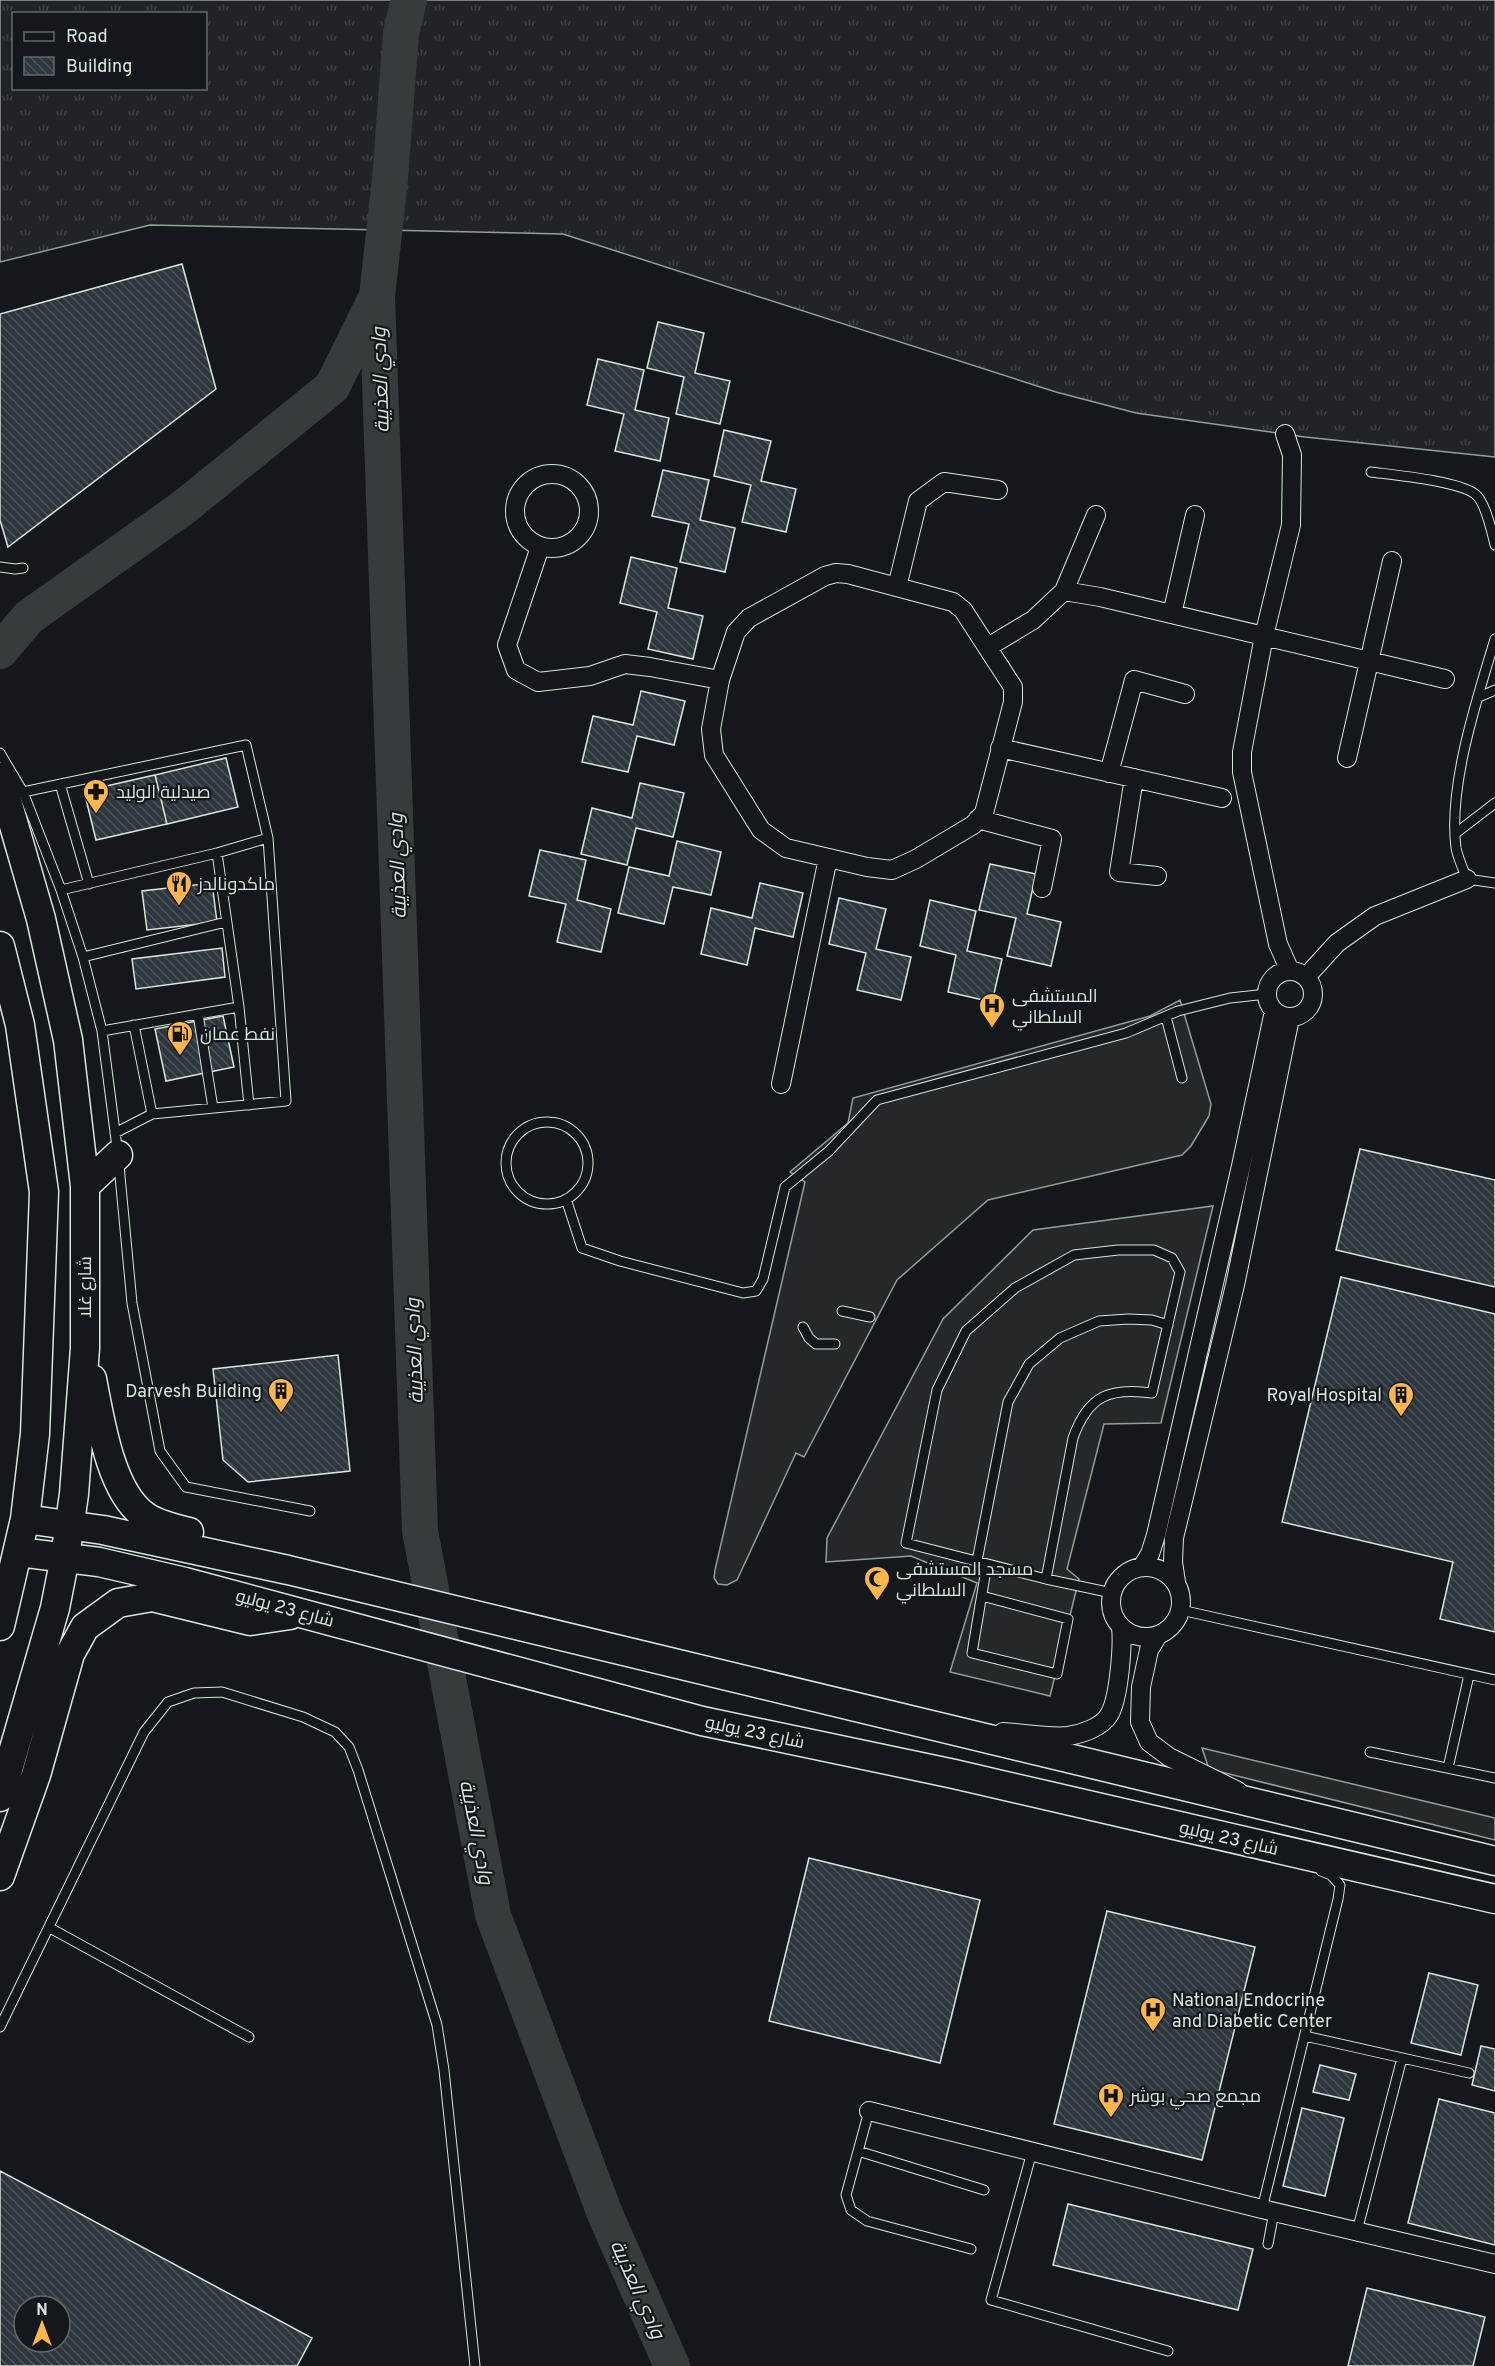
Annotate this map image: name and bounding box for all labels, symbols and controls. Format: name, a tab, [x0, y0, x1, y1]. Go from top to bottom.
legend	[12, 12, 207, 90]
text: Road	[66, 26, 108, 49]
text: Building	[66, 56, 132, 79]
water label: وادي العذيبة	[367, 326, 398, 433]
pharmacy icon: صيدلية الوليد	[81, 777, 111, 815]
place label: صيدلية الوليد	[116, 782, 211, 805]
water label: وادي العذيبة	[384, 812, 415, 919]
restaurant icon: ماكدونالدز	[164, 869, 194, 907]
place label: ماكدونالدز	[197, 874, 275, 897]
place label: المستشفى السلطاني	[1012, 986, 1098, 1031]
hospital icon: المستشفى السلطاني	[977, 991, 1007, 1029]
fuel station icon: نفط عمان	[165, 1019, 195, 1057]
place label: نفط عمان	[200, 1024, 275, 1047]
street label: شارع غلا	[75, 1256, 98, 1318]
water label: وادي العذيبة	[401, 1297, 432, 1404]
building icon: Darvesh Building	[266, 1376, 296, 1414]
building icon: Royal Hospital	[1386, 1380, 1416, 1418]
place label: Darvesh Building	[125, 1381, 262, 1404]
place label: Royal Hospital	[1266, 1385, 1382, 1408]
place label: مسجد المستشفى السلطاني	[896, 1559, 1033, 1604]
mosque icon: مسجد المستشفى السلطاني	[862, 1564, 892, 1602]
street label: شارع 23 يوليو	[233, 1585, 336, 1634]
street label: شارع 23 يوليو	[703, 1712, 807, 1755]
water label: وادي العذيبة	[451, 1778, 498, 1888]
street label: شارع 23 يوليو	[1177, 1817, 1280, 1862]
place label: National Endocrine and Diabetic Center	[1172, 1990, 1332, 2034]
hospital icon: National Endocrine and Diabetic Center	[1138, 1995, 1168, 2033]
hospital icon: مجمع صحي بوشر	[1096, 2081, 1126, 2119]
place label: مجمع صحي بوشر	[1129, 2086, 1261, 2110]
water label: وادي العذيبة	[602, 2236, 670, 2345]
north arrow	[12, 2294, 72, 2354]
text: N	[36, 2301, 48, 2321]

